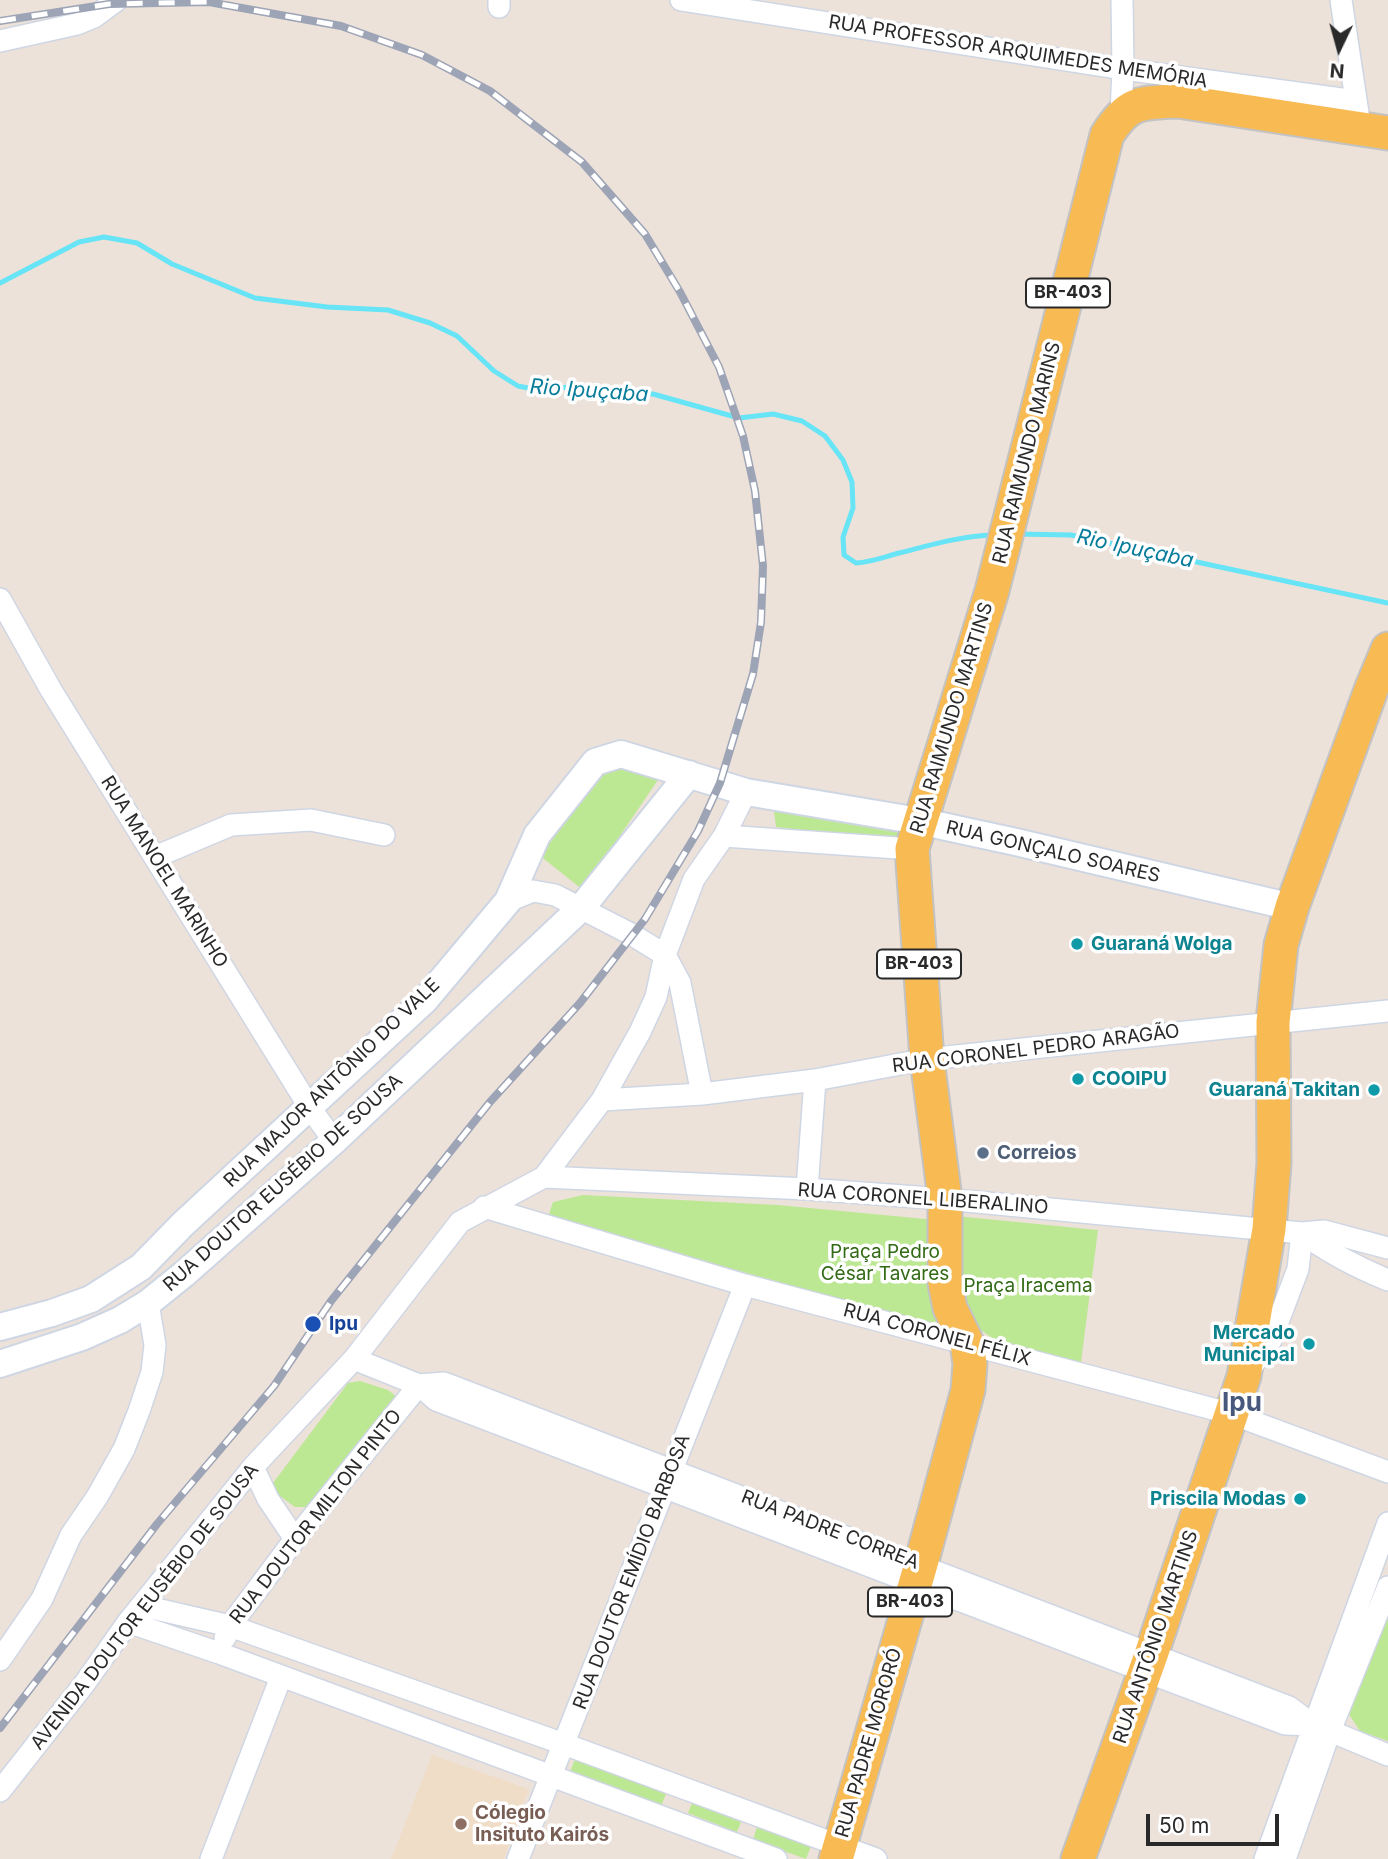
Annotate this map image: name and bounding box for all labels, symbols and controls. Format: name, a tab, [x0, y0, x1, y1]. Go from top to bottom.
street label: RUA PROFESSOR ARQUIMEDES MEMÓRIA	[827, 11, 1209, 93]
north arrow	[1304, 14, 1374, 84]
text: N	[1329, 58, 1345, 83]
road number: BR-403	[1026, 278, 1110, 307]
street label: RUA RAIMUNDO MARINS	[988, 340, 1066, 566]
water label: Rio Ipuçaba	[529, 374, 649, 408]
water label: Rio Ipuçaba	[1074, 524, 1196, 574]
street label: RUA RAIMUNDO MARTINS	[906, 600, 998, 836]
street label: RUA MANOEL MARINHO	[96, 772, 232, 972]
street label: RUA GONÇALO SOARES	[944, 816, 1162, 888]
place label: Guaraná Wolga	[1091, 933, 1233, 955]
marker: Guaraná Wolga	[1069, 936, 1085, 952]
road number: BR-403	[877, 950, 961, 979]
street label: RUA MAJOR ANTÔNIO DO VALE	[219, 974, 445, 1192]
street label: RUA CORONEL PEDRO ARAGÃO	[891, 1020, 1181, 1078]
place label: COOIPU	[1092, 1068, 1167, 1090]
street label: RUA DOUTOR EUSÉBIO DE SOUSA	[159, 1070, 407, 1296]
marker: COOIPU	[1070, 1071, 1086, 1087]
place label: Guaraná Takitan	[1209, 1079, 1360, 1101]
marker: Guaraná Takitan	[1366, 1082, 1382, 1098]
place label: Correios	[997, 1142, 1077, 1164]
marker: Correios	[975, 1145, 991, 1161]
street label: RUA CORONEL LIBERALINO	[797, 1179, 1049, 1219]
park label: Praça Pedro César Tavares	[821, 1241, 949, 1285]
park label: Praça Iracema	[963, 1275, 1093, 1297]
street label: RUA CORONEL FÉLIX	[841, 1299, 1033, 1371]
place label: Ipu	[329, 1313, 358, 1335]
marker: Ipu	[303, 1314, 323, 1334]
place label: Mercado Municipal	[1204, 1322, 1295, 1366]
marker: Mercado Municipal	[1301, 1336, 1317, 1352]
district label: Ipu	[1222, 1387, 1262, 1419]
street label: RUA DOUTOR MILTON PINTO	[225, 1405, 407, 1629]
street label: RUA DOUTOR EMÍDIO BARBOSA	[569, 1431, 695, 1713]
street label: AVENIDA DOUTOR EUSÉBIO DE SOUSA	[26, 1459, 264, 1755]
street label: RUA PADRE CORREA	[738, 1486, 922, 1574]
place label: Priscila Modas	[1150, 1488, 1286, 1510]
marker: Priscila Modas	[1292, 1491, 1308, 1507]
street label: RUA ANTÔNIO MARTINS	[1109, 1528, 1203, 1746]
road number: BR-403	[868, 1588, 952, 1616]
street label: RUA PADRE MORORÓ	[831, 1646, 907, 1840]
scale bar	[1150, 1800, 1283, 1844]
place label: Cólegio Insituto Kairós	[475, 1802, 609, 1846]
text: 50 m	[1159, 1813, 1209, 1838]
marker: Cólegio Insituto Kairós	[453, 1816, 469, 1832]

